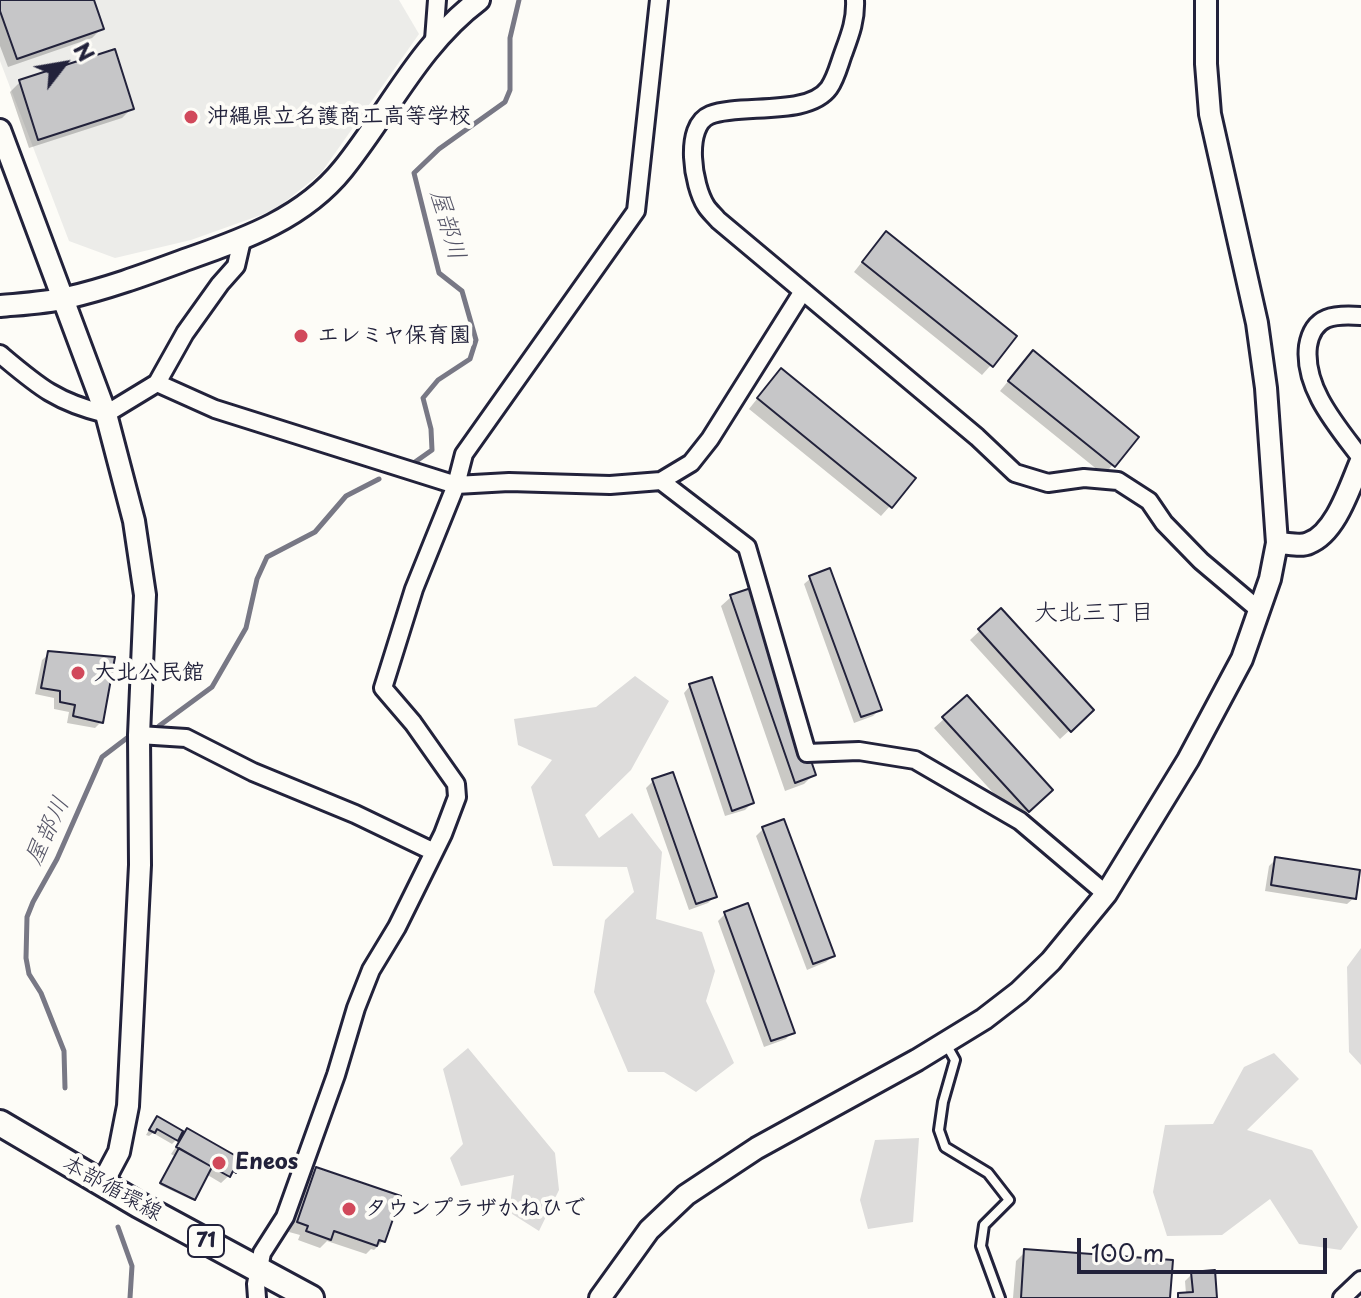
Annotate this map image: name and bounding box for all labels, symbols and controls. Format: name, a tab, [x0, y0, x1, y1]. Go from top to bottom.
north arrow	[24, 24, 104, 104]
text: N	[66, 35, 104, 67]
place label: 沖縄県立名護商工高等学校	[207, 104, 471, 130]
marker: 沖縄県立名護商工高等学校	[182, 108, 200, 126]
water label: 屋部川	[423, 186, 471, 264]
place label: エレミヤ保育園	[317, 323, 471, 349]
marker: エレミヤ保育園	[292, 327, 310, 345]
district label: 大北三丁目	[1034, 599, 1154, 627]
place label: 大北公民館	[94, 660, 204, 686]
marker: 大北公民館	[69, 664, 87, 682]
water label: 屋部川	[20, 792, 76, 870]
place label: Eneos	[235, 1150, 298, 1176]
street label: 本部循環線	[57, 1151, 167, 1227]
marker: Eneos	[210, 1154, 228, 1172]
place label: タウンプラザかねひで	[365, 1196, 585, 1222]
marker: タウンプラザかねひで	[340, 1200, 358, 1218]
scale bar	[1081, 1222, 1331, 1272]
road number: 71	[188, 1225, 224, 1257]
text: 100 m	[1091, 1234, 1164, 1270]

